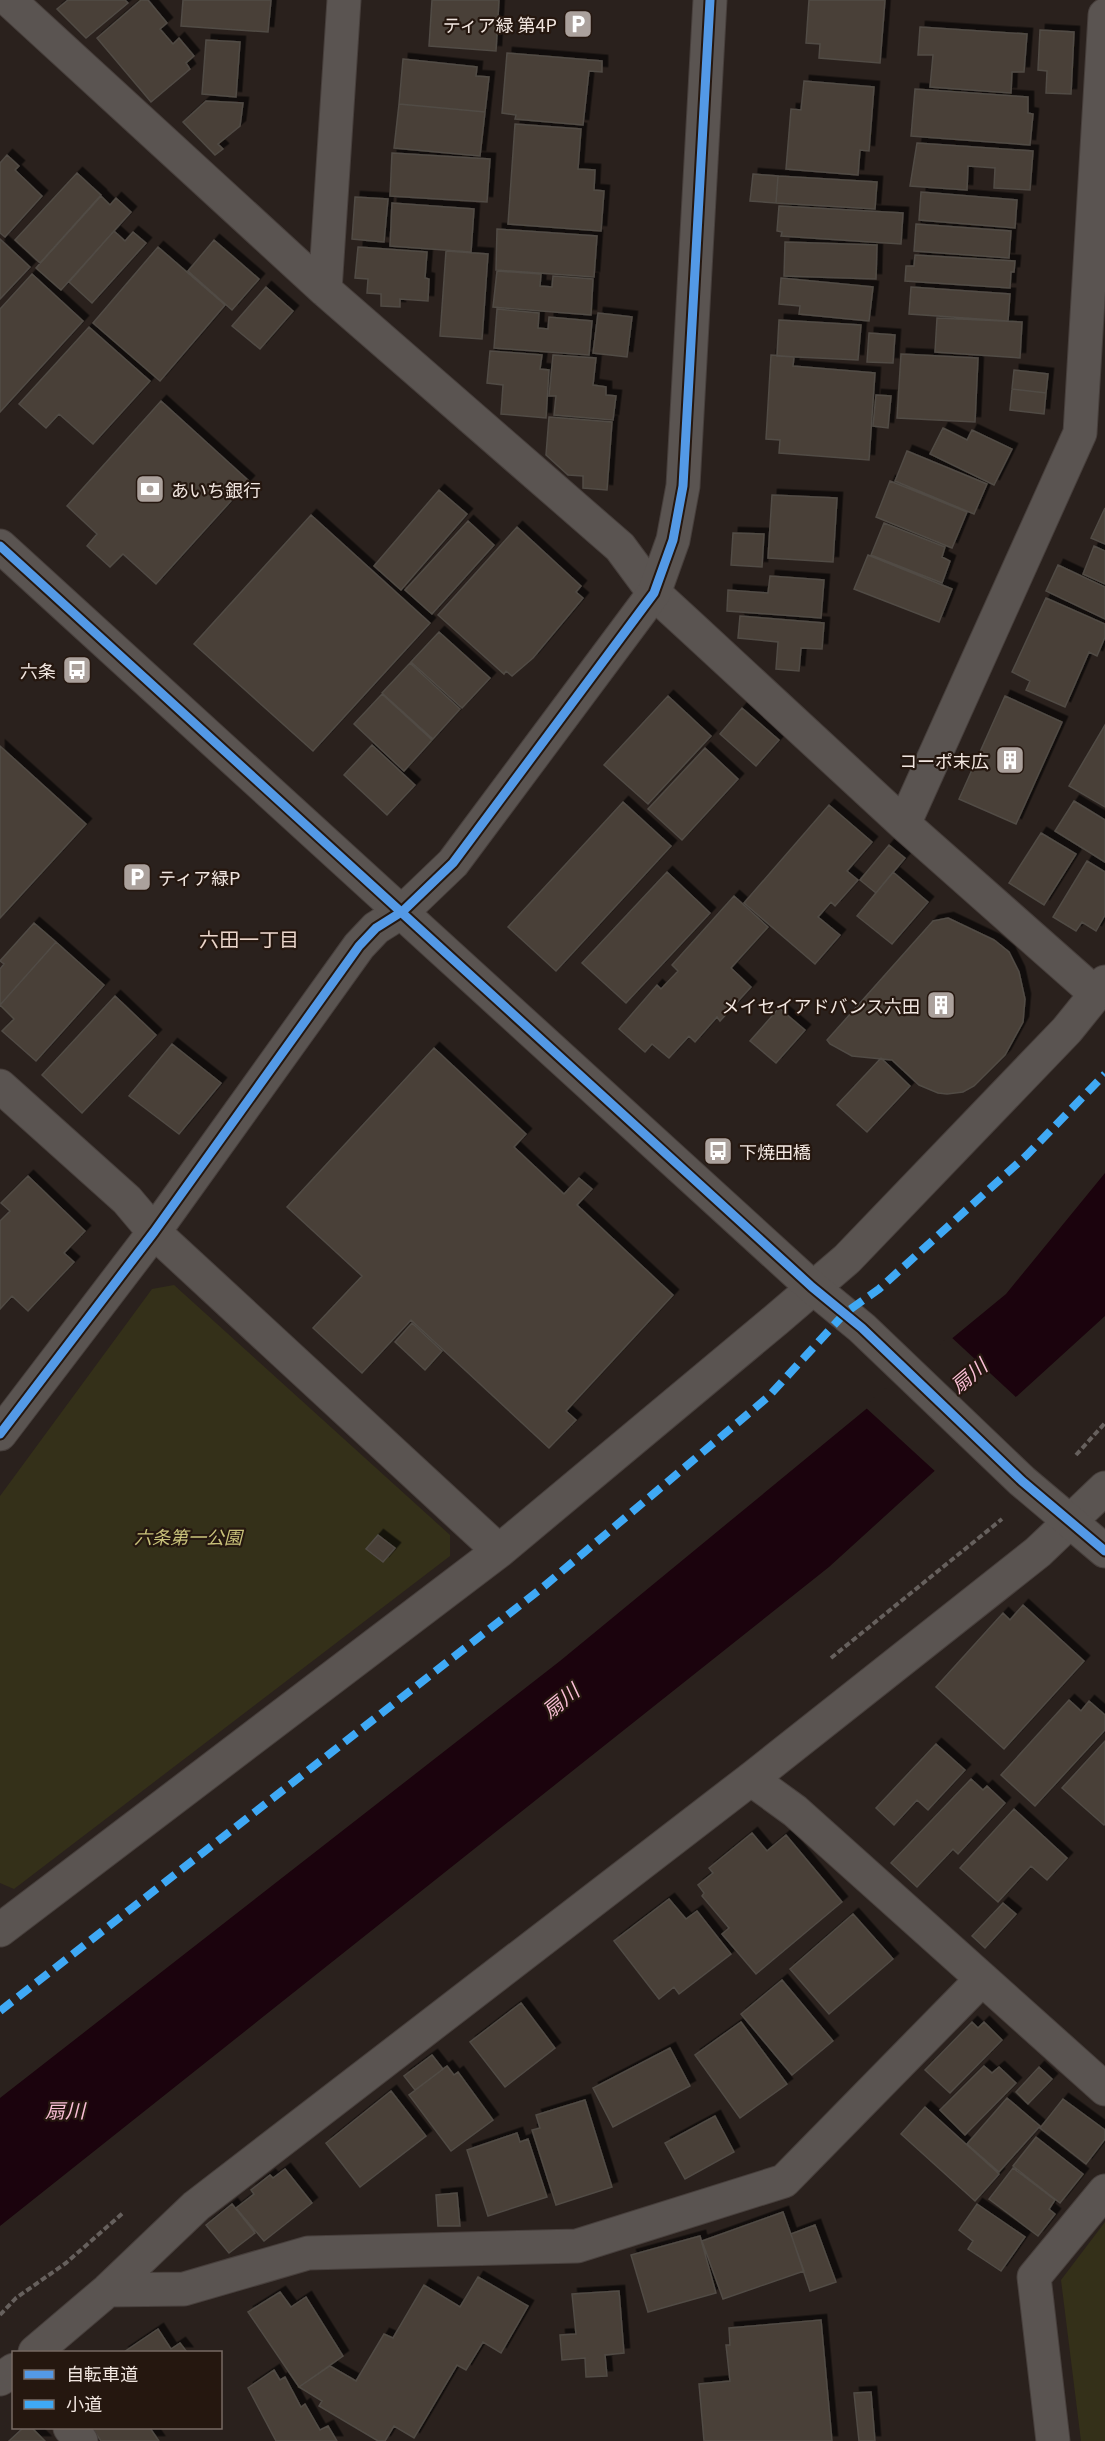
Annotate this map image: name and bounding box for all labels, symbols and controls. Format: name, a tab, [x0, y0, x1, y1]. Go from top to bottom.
parking icon: ティア緑 第4P	[562, 8, 594, 40]
place label: ティア緑 第4P	[443, 11, 557, 37]
bank icon: あいち銀行	[134, 473, 166, 505]
place label: あいち銀行	[171, 476, 261, 502]
bus stop icon: 六条	[61, 654, 93, 686]
place label: 六条	[20, 657, 56, 683]
building icon: コーポ末広	[994, 744, 1026, 776]
place label: コーポ末広	[899, 747, 989, 773]
parking icon: ティア緑P	[121, 861, 153, 893]
place label: ティア緑P	[158, 864, 240, 890]
district label: 六田一丁目	[199, 924, 299, 953]
building icon: メイセイアドバンス六田	[925, 989, 957, 1021]
place label: メイセイアドバンス六田	[721, 992, 920, 1018]
bus stop icon: 下焼田橋	[702, 1135, 734, 1167]
place label: 下焼田橋	[739, 1138, 811, 1164]
water label: 扇川	[943, 1350, 994, 1399]
park label: 六条第一公園	[134, 1523, 245, 1549]
water label: 扇川	[535, 1675, 586, 1724]
water label: 扇川	[45, 2095, 87, 2124]
legend	[12, 2351, 222, 2429]
text: 自転車道	[66, 2360, 138, 2386]
text: 小道	[66, 2390, 102, 2416]

